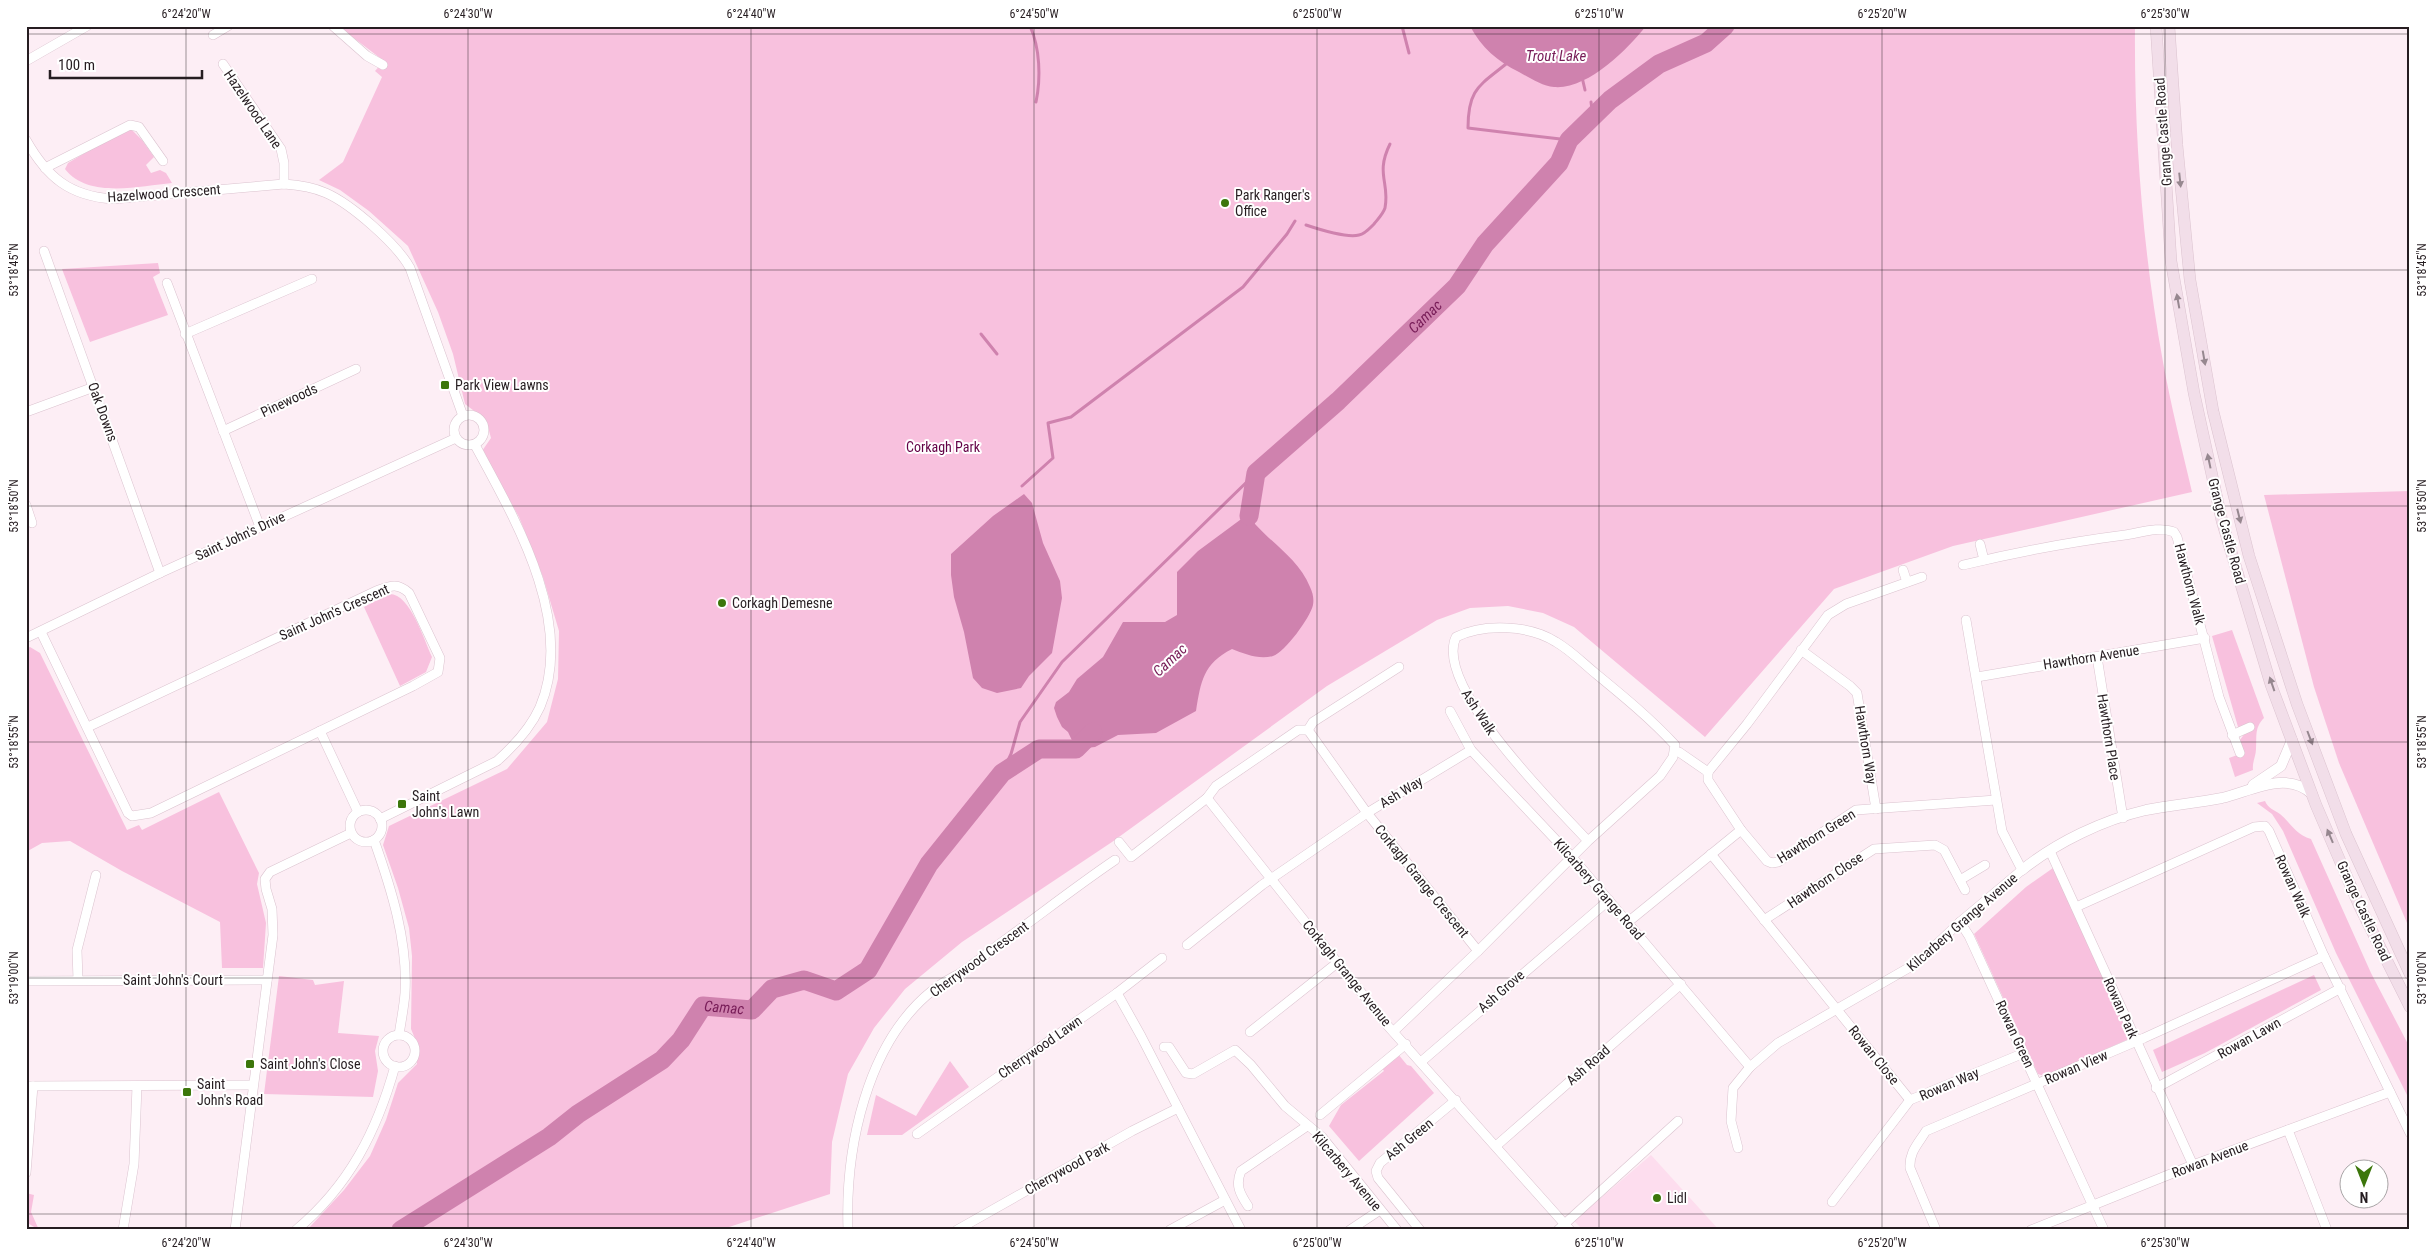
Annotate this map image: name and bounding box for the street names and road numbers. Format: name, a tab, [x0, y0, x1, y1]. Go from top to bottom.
street label: Hazelwood Lane	[221, 67, 285, 152]
street label: Grange Castle Road	[2151, 77, 2175, 187]
street label: Hazelwood Crescent	[107, 181, 221, 205]
street label: Oak Downs	[85, 380, 121, 444]
street label: Pinewoods	[258, 380, 320, 420]
street label: Grange Castle Road	[2205, 476, 2249, 586]
street label: Saint John's Drive	[192, 508, 288, 564]
street label: Hawthorn Walk	[2171, 542, 2209, 627]
street label: Saint John's Crescent	[277, 581, 391, 643]
street label: Hawthorn Avenue	[2042, 641, 2141, 672]
street label: Ash Walk	[1458, 686, 1500, 738]
street label: Hawthorn Place	[2094, 693, 2124, 782]
street label: Hawthorn Way	[1852, 704, 1880, 786]
street label: Ash Way	[1377, 773, 1426, 811]
street label: Hawthorn Green	[1774, 806, 1858, 866]
street label: Corkagh Grange Crescent	[1372, 821, 1472, 941]
street label: Kilcarbery Grange Road	[1551, 835, 1647, 943]
street label: Hawthorn Close	[1784, 849, 1866, 911]
street label: Rowan Walk	[2272, 852, 2314, 920]
street label: Grange Castle Road	[2334, 858, 2394, 964]
street label: Kilcarbery Grange Avenue	[1903, 869, 2021, 974]
street label: Corkagh Grange Avenue	[1299, 917, 1395, 1030]
street label: Cherrywood Crescent	[927, 918, 1031, 1000]
street label: Ash Grove	[1475, 966, 1528, 1015]
street label: Saint John's Court	[123, 972, 223, 988]
street label: Rowan Park	[2100, 975, 2142, 1042]
street label: Rowan Green	[1992, 998, 2038, 1070]
street label: Cherrywood Lawn	[995, 1012, 1085, 1082]
street label: Rowan Lawn	[2215, 1014, 2283, 1062]
street label: Rowan Close	[1845, 1022, 1903, 1088]
street label: Ash Road	[1563, 1042, 1613, 1088]
street label: Rowan View	[2042, 1047, 2110, 1087]
street label: Rowan Way	[1917, 1064, 1981, 1104]
street label: Ash Green	[1382, 1115, 1436, 1163]
street label: Kilcarbery Avenue	[1309, 1128, 1385, 1214]
street label: Rowan Avenue	[2170, 1137, 2251, 1181]
street label: Cherrywood Park	[1022, 1138, 1113, 1198]

